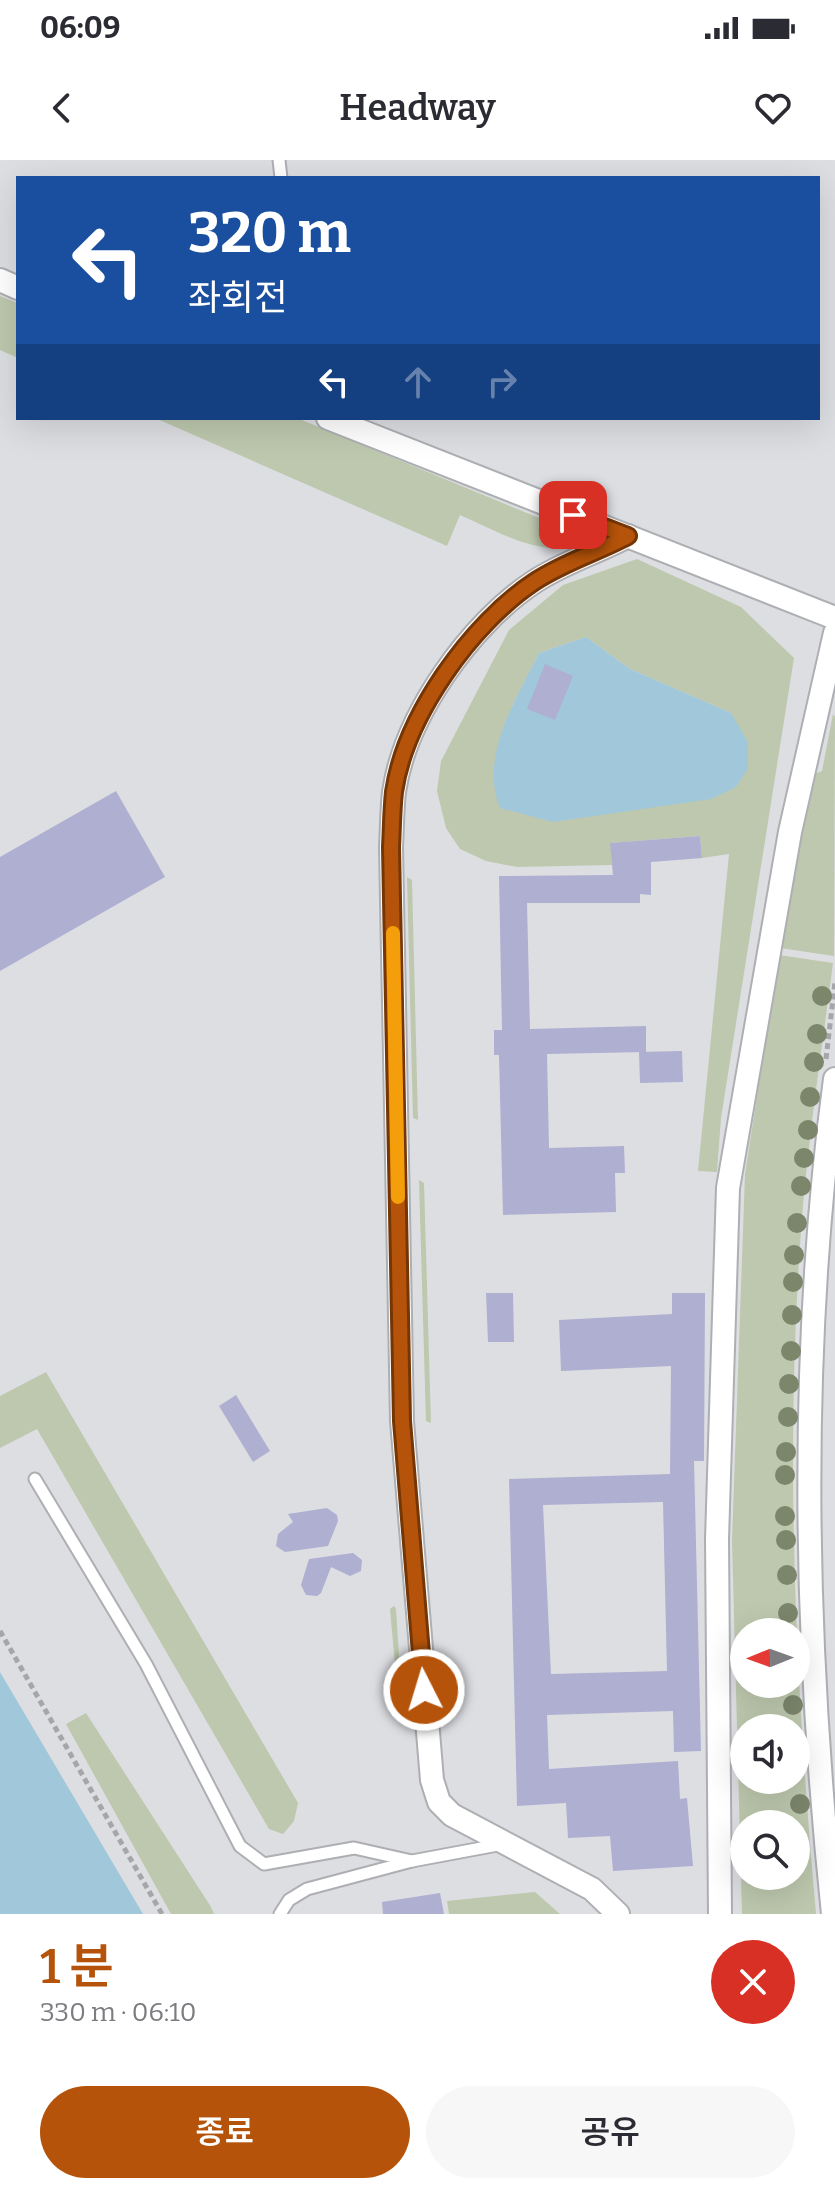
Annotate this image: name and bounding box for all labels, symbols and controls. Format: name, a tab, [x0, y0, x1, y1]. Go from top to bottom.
text: 06:09	[40, 10, 121, 46]
icon: back	[40, 86, 84, 130]
text: Headway	[339, 86, 496, 130]
icon: heart	[751, 86, 795, 130]
text: 320 m	[188, 200, 351, 267]
icon: left	[56, 208, 160, 312]
text: 좌회전	[188, 276, 287, 320]
icon: left	[312, 360, 356, 404]
icon: ahead	[396, 360, 440, 404]
icon: right	[480, 360, 524, 404]
pin	[539, 481, 607, 549]
icon: arrive	[551, 493, 595, 537]
north arrow	[730, 1618, 810, 1698]
map controls	[730, 1618, 810, 1890]
position arrow	[382, 1648, 466, 1732]
button: sound	[730, 1714, 810, 1794]
button: search	[730, 1810, 810, 1890]
text: 1 분	[40, 1938, 113, 1996]
button: close	[711, 1940, 795, 2024]
text: 330 m · 06:10	[40, 1997, 196, 2028]
button: 종료	[40, 2086, 410, 2178]
button: 공유	[426, 2086, 795, 2178]

